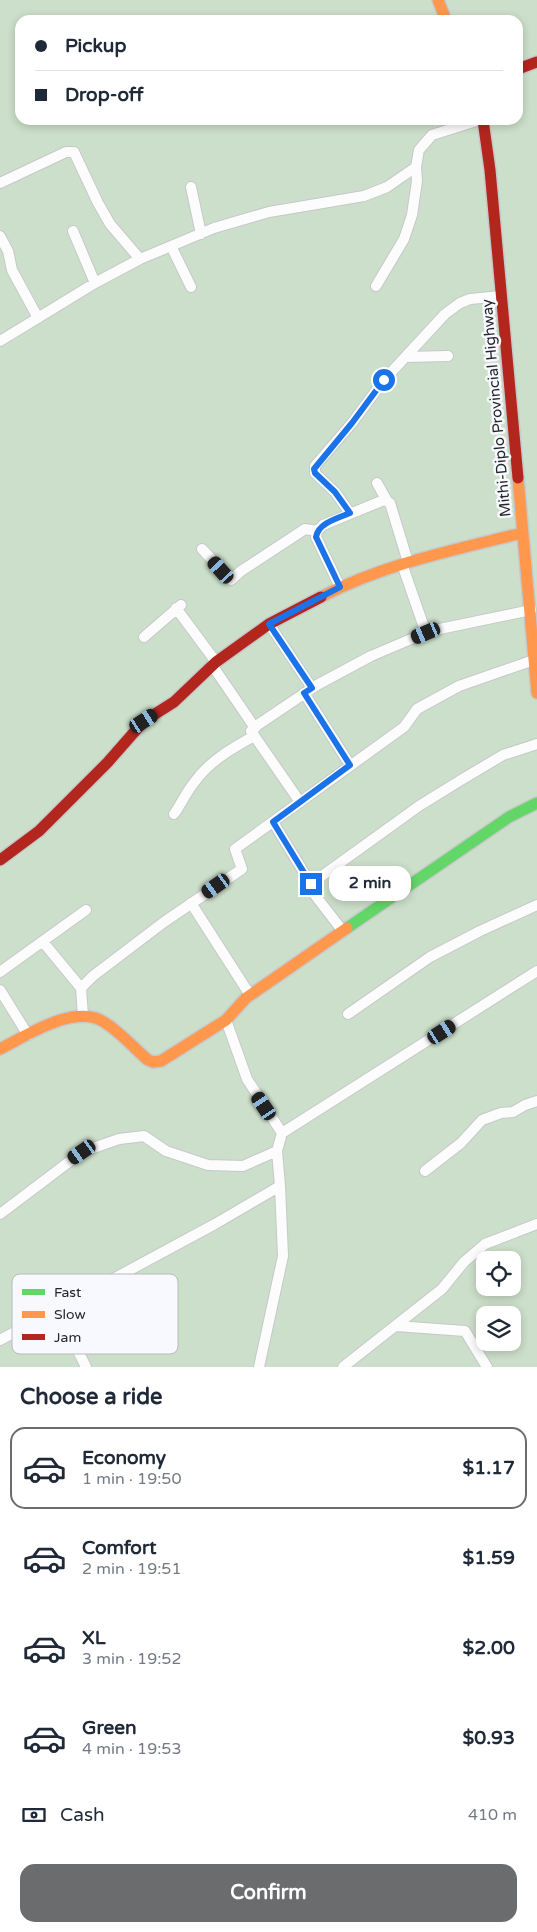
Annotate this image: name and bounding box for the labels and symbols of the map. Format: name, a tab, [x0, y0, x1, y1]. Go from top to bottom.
street label: Mithi-Diplo Provincial Highway	[478, 298, 514, 518]
route start	[373, 369, 395, 391]
car	[205, 554, 236, 586]
car	[409, 620, 442, 646]
car	[127, 707, 160, 735]
callout: 2 min	[328, 866, 411, 902]
car	[199, 871, 232, 901]
route end	[300, 873, 322, 895]
car	[425, 1018, 458, 1046]
car	[249, 1089, 278, 1123]
car	[65, 1137, 98, 1167]
legend	[12, 1274, 178, 1354]
text: Fast	[54, 1284, 82, 1301]
text: Slow	[54, 1306, 86, 1323]
text: Jam	[54, 1329, 81, 1346]

